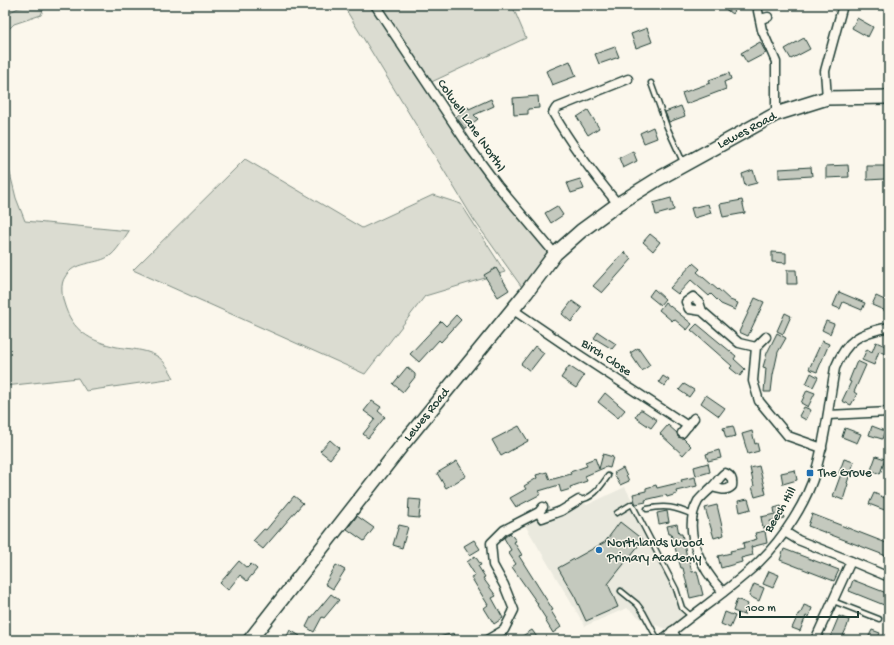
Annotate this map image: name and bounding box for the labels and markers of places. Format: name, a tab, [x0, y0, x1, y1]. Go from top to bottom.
place label: The Grove	[817, 466, 872, 481]
marker: The Grove	[805, 468, 815, 478]
place label: Northlands Wood Primary Academy	[606, 536, 704, 566]
marker: Northlands Wood Primary Academy	[594, 545, 604, 555]

